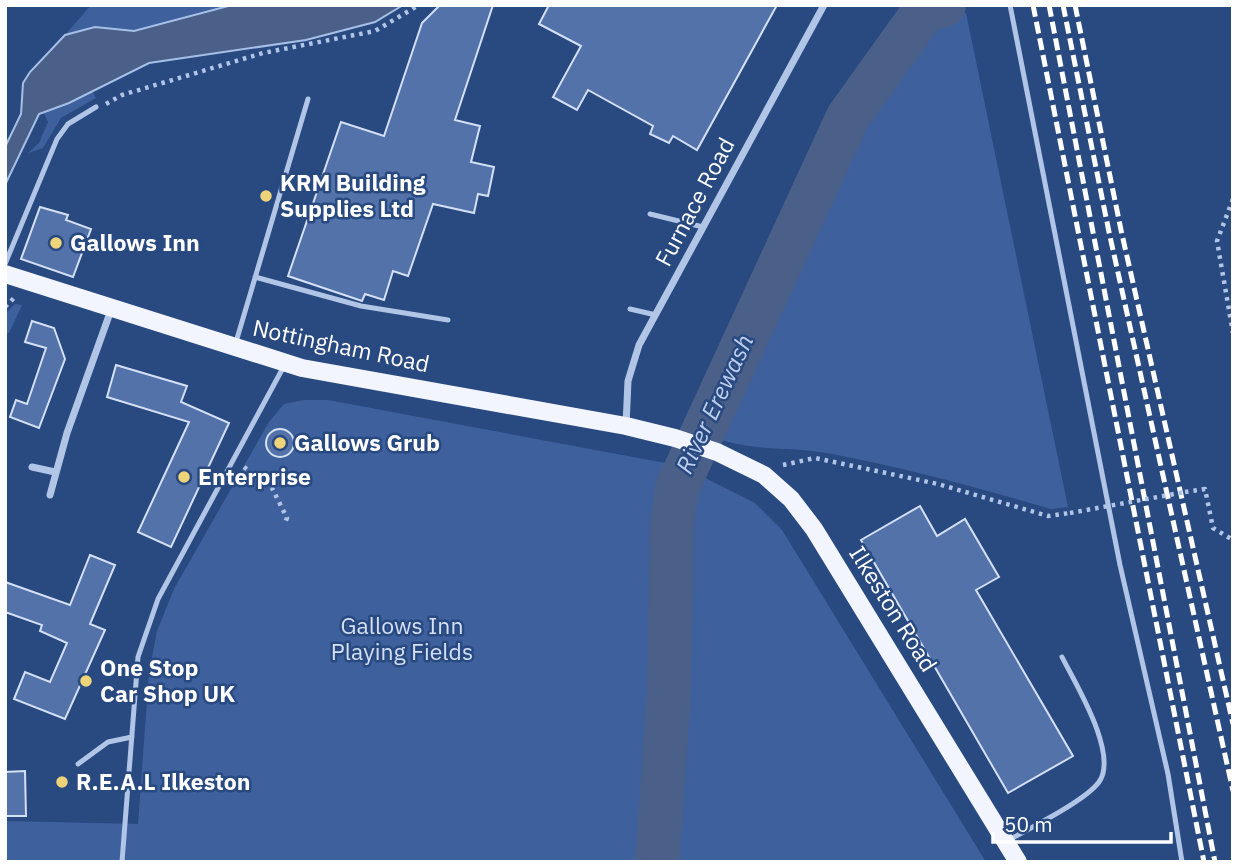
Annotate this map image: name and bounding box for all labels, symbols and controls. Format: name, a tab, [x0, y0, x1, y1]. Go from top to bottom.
street label: Furnace Road	[648, 132, 741, 271]
place label: KRM Building Supplies Ltd	[280, 167, 426, 223]
marker: KRM Building Supplies Ltd	[258, 188, 274, 204]
place label: Gallows Inn	[70, 227, 200, 257]
marker: Gallows Inn	[48, 235, 64, 251]
street label: Nottingham Road	[250, 312, 432, 378]
water label: River Erewash	[668, 329, 760, 478]
place label: Gallows Grub	[294, 427, 440, 457]
marker: Gallows Grub	[272, 435, 288, 451]
place label: Enterprise	[198, 461, 311, 491]
marker: Enterprise	[176, 469, 192, 485]
street label: Ilkeston Road	[843, 540, 944, 677]
park label: Gallows Inn Playing Fields	[331, 610, 473, 666]
place label: One Stop Car Shop UK	[100, 652, 235, 708]
marker: One Stop Car Shop UK	[78, 673, 94, 689]
place label: R.E.A.L Ilkeston	[76, 766, 250, 796]
marker: R.E.A.L Ilkeston	[54, 774, 70, 790]
scale bar	[993, 800, 1172, 844]
text: 50 m	[1004, 810, 1053, 838]

